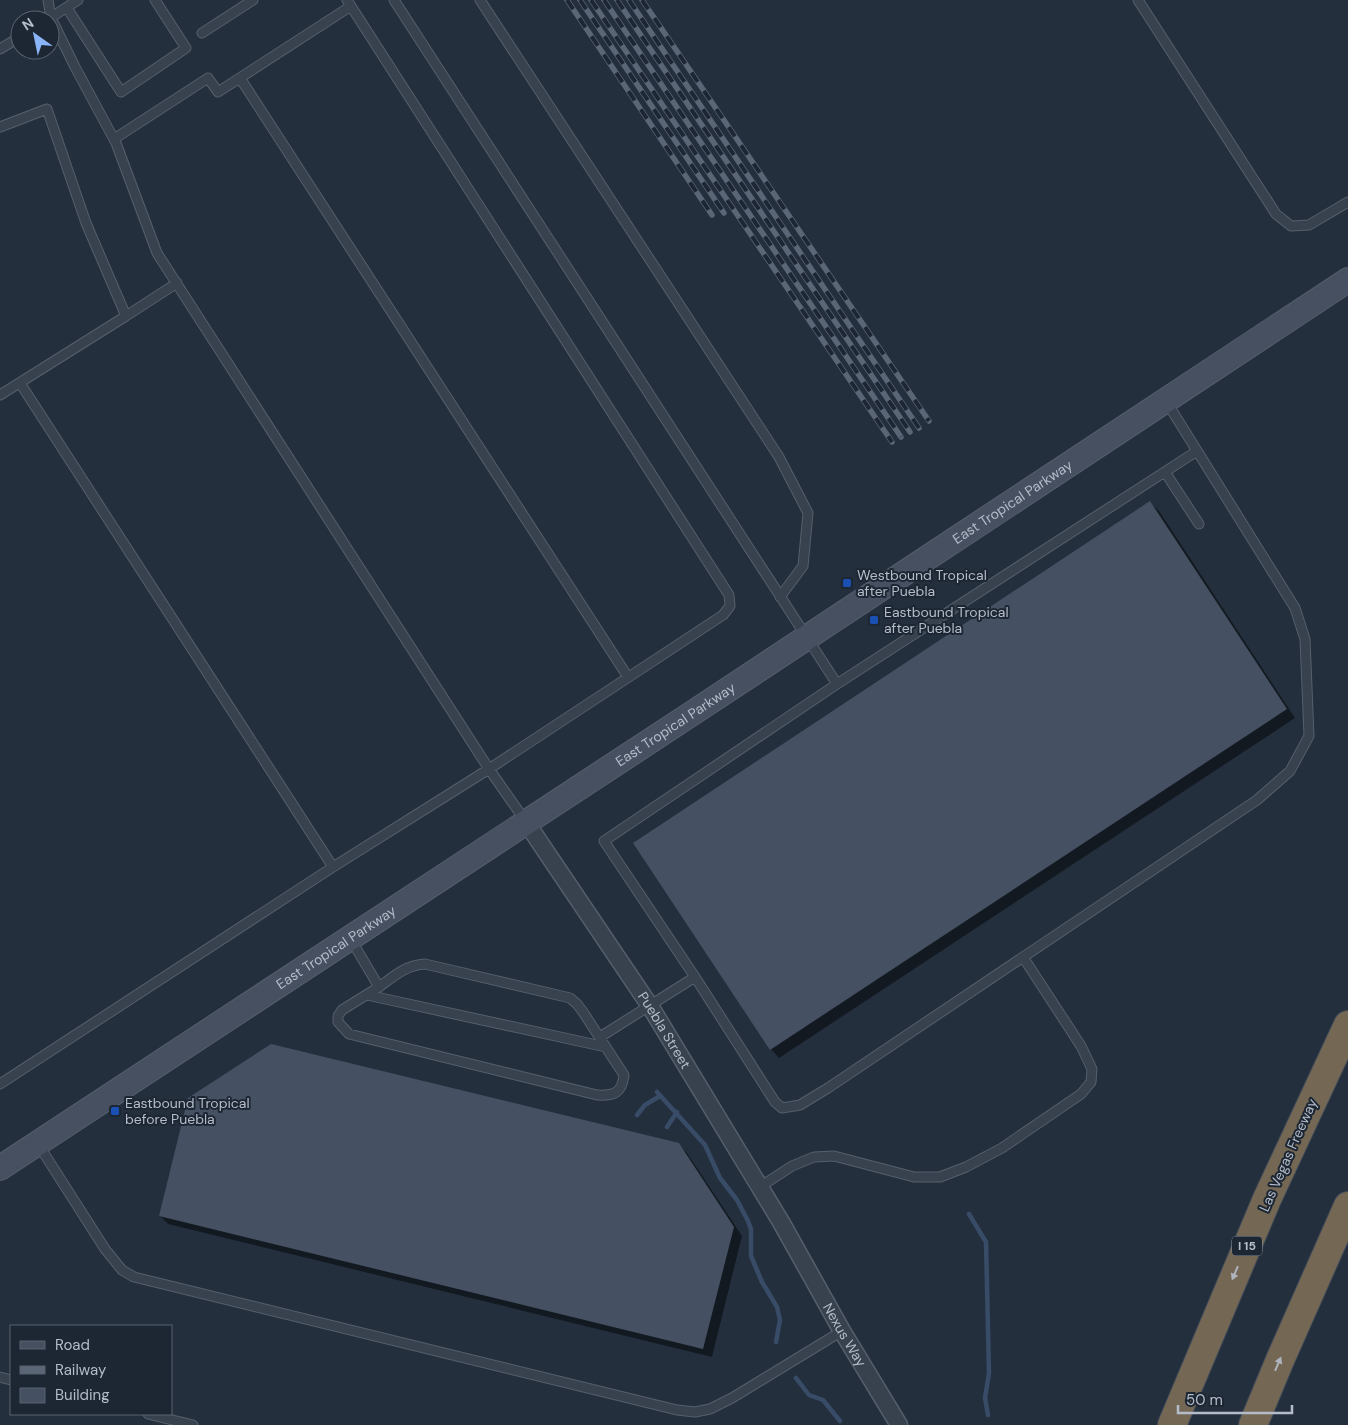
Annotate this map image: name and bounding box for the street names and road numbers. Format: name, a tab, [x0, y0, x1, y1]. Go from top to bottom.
street label: East Tropical Parkway	[949, 456, 1076, 548]
street label: East Tropical Parkway	[612, 678, 739, 770]
street label: East Tropical Parkway	[273, 901, 400, 993]
street label: Puebla Street	[634, 988, 695, 1072]
street label: Las Vegas Freeway	[1255, 1095, 1321, 1214]
road number: I 15	[1232, 1236, 1262, 1256]
street label: Nexus Way	[819, 1300, 871, 1370]

